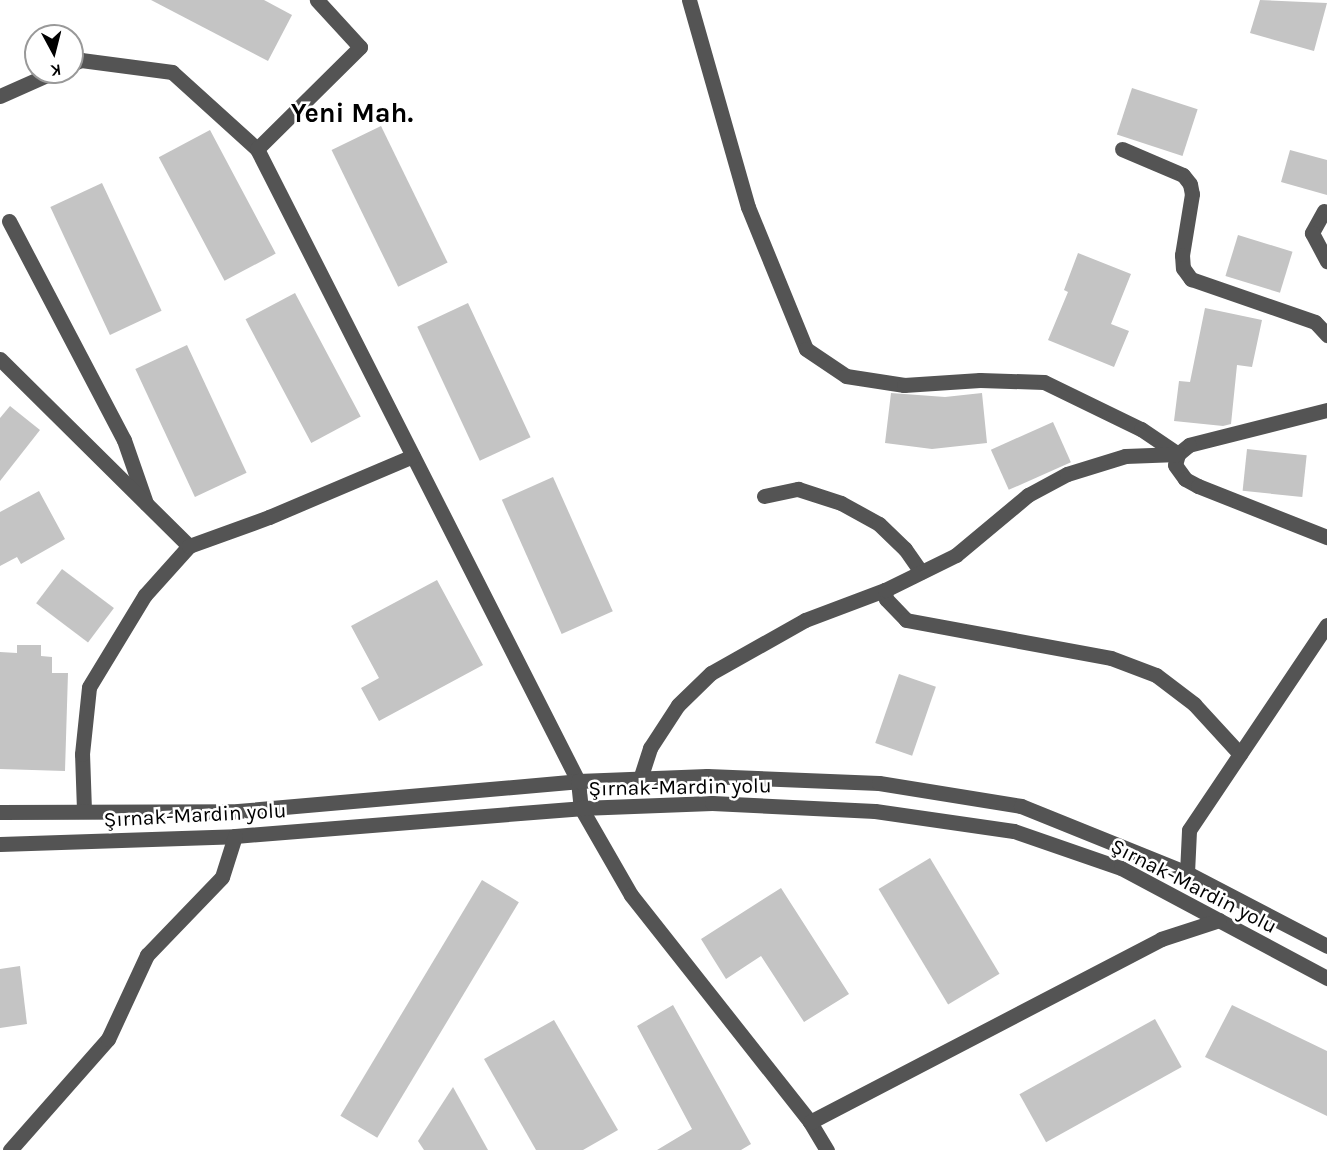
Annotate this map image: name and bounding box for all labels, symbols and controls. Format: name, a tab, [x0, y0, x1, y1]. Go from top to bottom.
north arrow	[24, 24, 84, 84]
text: K	[50, 60, 62, 80]
district label: Yeni Mah.	[291, 98, 413, 130]
street label: Şırnak-Mardin yolu	[588, 773, 772, 801]
street label: Şırnak-Mardin yolu	[103, 798, 287, 832]
street label: Şırnak-Mardin yolu	[1107, 833, 1281, 939]

